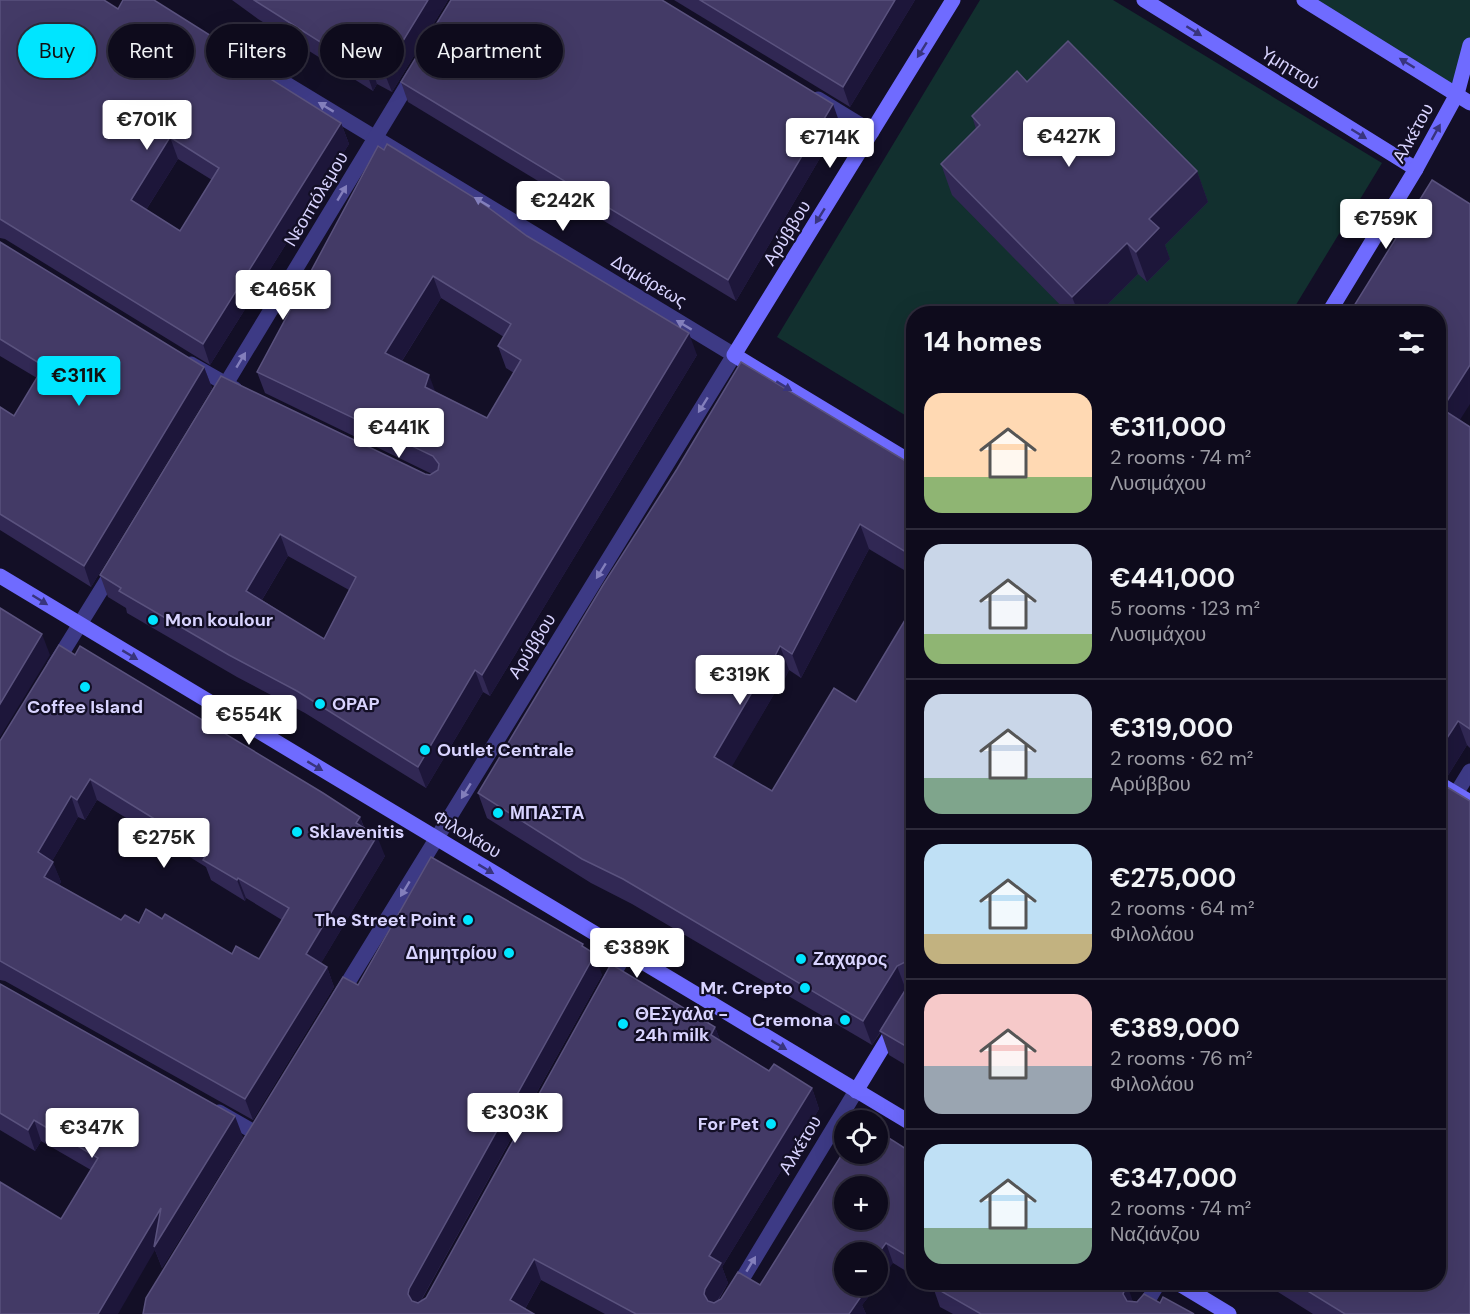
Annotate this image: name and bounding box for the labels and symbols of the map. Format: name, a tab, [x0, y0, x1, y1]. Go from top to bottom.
one-way arrow	[1186, 25, 1202, 36]
street label: Υμηττού	[1256, 41, 1324, 95]
one-way arrow	[917, 42, 928, 58]
one-way arrow	[1399, 58, 1415, 69]
street label: Αλκέτου	[1387, 99, 1439, 167]
pin: €701K	[105, 100, 189, 151]
one-way arrow	[318, 102, 334, 113]
pin: €427K	[1027, 117, 1111, 168]
pin: €714K	[788, 118, 872, 169]
one-way arrow	[1431, 123, 1441, 140]
one-way arrow	[1351, 128, 1367, 139]
street label: Νεοπτόλεμου	[278, 147, 354, 251]
pin: €242K	[521, 181, 605, 232]
one-way arrow	[337, 184, 347, 201]
street label: Αρύββου	[758, 196, 816, 270]
one-way arrow	[473, 197, 490, 207]
pin: €759K	[1344, 199, 1428, 250]
one-way arrow	[815, 208, 826, 224]
street label: Δαμάρεως	[607, 249, 692, 313]
pin: €465K	[241, 270, 325, 321]
one-way arrow	[676, 319, 692, 330]
one-way arrow	[235, 352, 246, 368]
pin: €311K	[37, 356, 121, 407]
one-way arrow	[776, 380, 792, 391]
one-way arrow	[698, 397, 709, 413]
pin: €441K	[357, 408, 441, 459]
one-way arrow	[595, 563, 606, 579]
one-way arrow	[32, 595, 48, 606]
place label: Mon koulour	[165, 608, 273, 632]
street label: Αρύββου	[503, 609, 561, 683]
marker: Mon koulour	[146, 613, 160, 627]
one-way arrow	[122, 650, 139, 660]
pin: €319K	[698, 655, 782, 706]
marker: Coffee Island	[78, 680, 92, 694]
place label: OPAP	[332, 692, 380, 716]
place label: Coffee Island	[27, 695, 143, 719]
pin: €554K	[207, 695, 291, 746]
marker: OPAP	[313, 697, 327, 711]
place label: Outlet Centrale	[437, 738, 574, 762]
marker: Outlet Centrale	[418, 743, 432, 757]
one-way arrow	[307, 761, 323, 772]
one-way arrow	[460, 783, 471, 799]
place label: ΜΠΑΣΤΑ	[510, 801, 584, 825]
street label: Φιλολάου	[428, 804, 506, 864]
marker: ΜΠΑΣΤΑ	[491, 806, 505, 820]
pin: €275K	[122, 818, 206, 869]
place label: Sklavenitis	[309, 820, 404, 844]
marker: Sklavenitis	[290, 825, 304, 839]
one-way arrow	[478, 863, 494, 874]
one-way arrow	[400, 881, 411, 897]
place label: The Street Point	[314, 908, 456, 932]
marker: The Street Point	[461, 913, 475, 927]
pin: €389K	[595, 928, 679, 979]
place label: Δημητρίου	[405, 941, 497, 965]
marker: Δημητρίου	[502, 946, 516, 960]
place label: Ζαχαρος	[813, 947, 887, 971]
marker: Ζαχαρος	[794, 952, 808, 966]
place label: Mr. Crepto	[700, 976, 793, 1000]
marker: Mr. Crepto	[798, 981, 812, 995]
place label: ΘΕΣγάλα - 24h milk	[635, 1002, 728, 1047]
place label: Cremona	[752, 1008, 833, 1032]
marker: Cremona	[838, 1013, 852, 1027]
marker: ΘΕΣγάλα - 24h milk	[616, 1017, 630, 1031]
one-way arrow	[771, 1039, 787, 1050]
pin: €303K	[473, 1093, 557, 1144]
pin: €347K	[50, 1108, 134, 1159]
street label: Αλκέτου	[773, 1111, 827, 1179]
place label: For Pet	[698, 1112, 759, 1136]
marker: For Pet	[764, 1117, 778, 1131]
one-way arrow	[746, 1256, 757, 1272]

